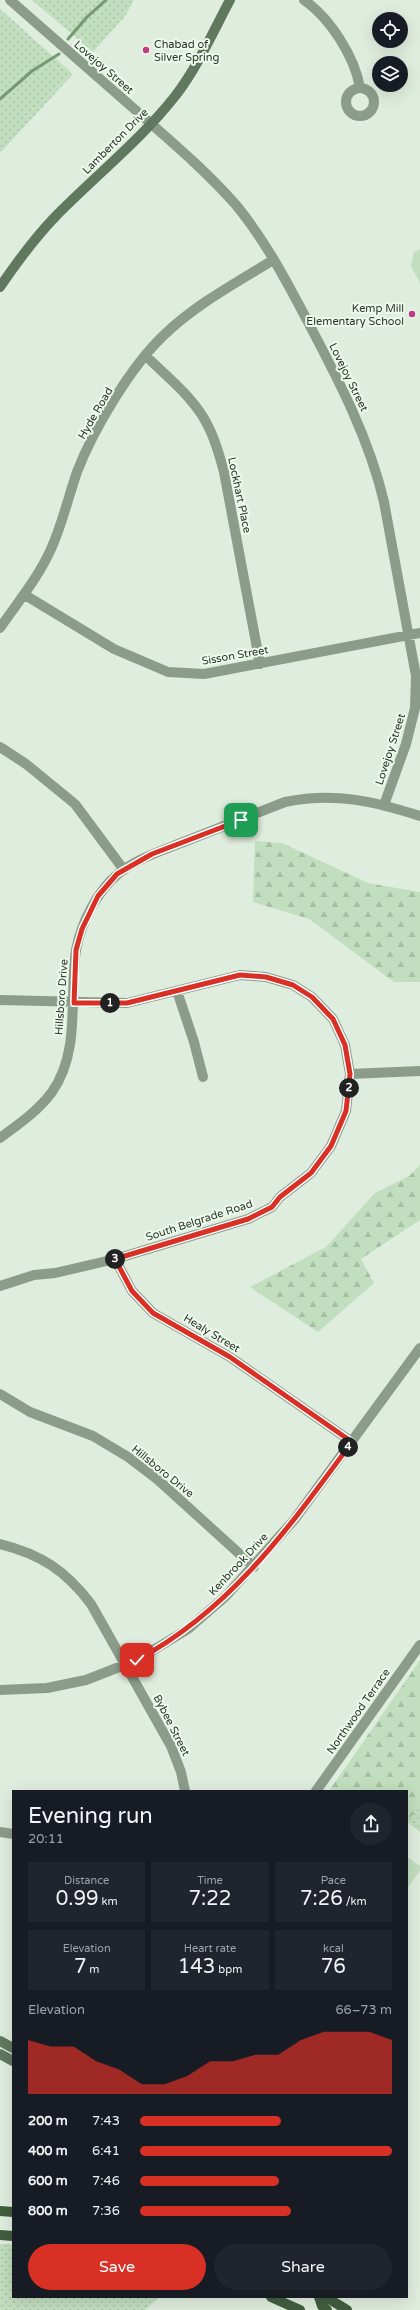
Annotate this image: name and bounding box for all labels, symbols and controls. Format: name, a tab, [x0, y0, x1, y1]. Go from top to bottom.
map controls	[372, 12, 408, 92]
button: locate	[372, 12, 408, 48]
street label: Lovejoy Street	[71, 38, 136, 97]
place label: Chabad of Silver Spring	[154, 38, 219, 64]
marker: Chabad of Silver Spring	[141, 45, 151, 55]
button: layers	[372, 56, 408, 92]
street label: Lamberton Drive	[80, 106, 151, 177]
place label: Kemp Mill Elementary School	[306, 302, 404, 328]
marker: Kemp Mill Elementary School	[407, 309, 417, 319]
street label: Lovejoy Street	[326, 341, 371, 414]
street label: Hyde Road	[75, 385, 116, 441]
street label: Lockhart Place	[225, 456, 254, 534]
street label: Sisson Street	[201, 643, 270, 668]
street label: Lovejoy Street	[373, 712, 408, 787]
pin	[224, 803, 258, 837]
icon: arrive	[230, 809, 252, 831]
street label: Hillsboro Drive	[52, 959, 71, 1035]
pin: 1	[100, 993, 120, 1013]
text: 1	[107, 996, 113, 1009]
pin: 2	[339, 1078, 359, 1098]
text: 2	[346, 1081, 352, 1094]
street label: South Belgrade Road	[144, 1197, 254, 1244]
pin: 3	[105, 1249, 125, 1269]
text: 3	[112, 1252, 118, 1265]
street label: Healy Street	[181, 1312, 242, 1355]
pin: 4	[338, 1437, 358, 1457]
text: 4	[345, 1440, 351, 1453]
street label: Hillsboro Drive	[129, 1442, 196, 1500]
street label: Kenbrook Drive	[206, 1530, 271, 1598]
pin	[120, 1643, 154, 1677]
icon: check	[126, 1649, 148, 1671]
street label: Northwood Terrace	[324, 1666, 393, 1756]
street label: Bybee Street	[151, 1692, 193, 1758]
text: Evening run	[28, 1803, 153, 1829]
button: share	[350, 1803, 392, 1845]
text: 20:11	[28, 1831, 64, 1847]
text: Distance	[64, 1874, 109, 1887]
text: Time	[197, 1874, 223, 1887]
text: Pace	[321, 1874, 346, 1887]
text: 0.99	[56, 1887, 99, 1911]
text: 7:22	[189, 1887, 231, 1911]
text: 7:26	[300, 1887, 343, 1911]
text: km	[99, 1895, 118, 1908]
text: /km	[343, 1895, 367, 1908]
text: Elevation	[63, 1942, 111, 1955]
text: Heart rate	[184, 1942, 236, 1955]
text: kcal	[323, 1942, 344, 1955]
text: 7	[74, 1955, 86, 1979]
text: 143	[178, 1955, 215, 1979]
text: 76	[321, 1955, 346, 1979]
text: m	[86, 1963, 99, 1976]
text: bpm	[215, 1963, 242, 1976]
text: Elevation	[28, 2002, 85, 2018]
text: 66–73 m	[335, 2002, 392, 2018]
text: 200 m	[28, 2113, 68, 2129]
text: 7:43	[92, 2113, 120, 2129]
text: 400 m	[28, 2143, 68, 2159]
text: 6:41	[92, 2143, 120, 2159]
text: 600 m	[28, 2173, 68, 2189]
text: 7:46	[92, 2173, 120, 2189]
text: 800 m	[28, 2203, 68, 2219]
text: 7:36	[92, 2203, 120, 2219]
button: Save	[28, 2244, 206, 2290]
button: Share	[214, 2244, 392, 2290]

